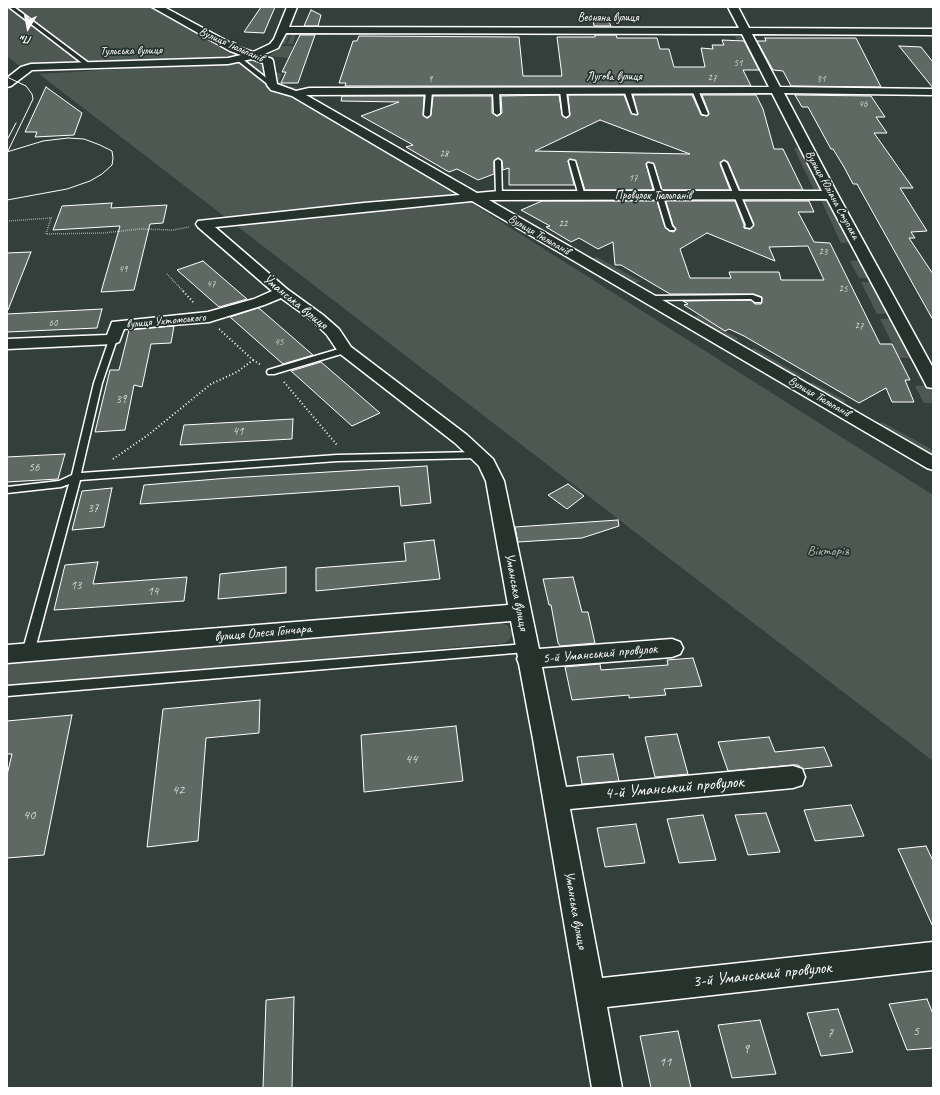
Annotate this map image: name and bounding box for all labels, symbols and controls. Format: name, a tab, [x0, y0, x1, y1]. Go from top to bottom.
north arrow	[8, 8, 48, 48]
street label: Весняна вулиця	[577, 11, 639, 25]
street label: Вулиця Тюльпанів	[197, 24, 265, 66]
text: Пн	[19, 32, 33, 48]
street label: Тульська вулиця	[100, 43, 162, 59]
house number: 51	[734, 57, 742, 69]
street label: Лугова вулиця	[586, 70, 642, 84]
house number: 27	[708, 72, 716, 84]
house number: 9	[428, 73, 432, 85]
house number: 31	[817, 73, 825, 85]
house number: 46	[859, 98, 867, 110]
house number: 28	[440, 148, 448, 160]
street label: Вулиця Юліана Ступака	[802, 148, 862, 242]
house number: 17	[629, 172, 637, 184]
street label: Провулок Тюльпанів	[615, 189, 691, 203]
street label: Вулиця Тюльпанів	[506, 212, 572, 258]
house number: 22	[559, 218, 567, 230]
house number: 23	[819, 246, 827, 258]
house number: 49	[119, 263, 127, 275]
street label: Уманська вулиця	[259, 271, 331, 333]
house number: 47	[207, 278, 215, 290]
house number: 25	[839, 283, 847, 295]
street label: вулиця Ухтомського	[126, 310, 206, 332]
house number: 60	[49, 317, 57, 329]
house number: 27	[855, 320, 863, 332]
house number: 45	[275, 336, 283, 348]
street label: Вулиця Тюльпанів	[786, 374, 852, 420]
house number: 39	[116, 393, 126, 407]
house number: 41	[233, 425, 243, 439]
house number: 56	[29, 461, 39, 475]
house number: 37	[88, 502, 98, 516]
park label: Вікторія	[807, 543, 849, 559]
street label: Уманська вулиця	[500, 552, 532, 632]
house number: 13	[71, 579, 81, 593]
house number: 14	[148, 585, 158, 599]
street label: вулиця Олеся Гончара	[214, 620, 312, 646]
street label: 5-й Уманський провулок	[542, 641, 658, 667]
house number: 44	[405, 751, 417, 767]
street label: 4-й Уманський провулок	[603, 772, 745, 804]
house number: 42	[172, 782, 184, 798]
house number: 40	[23, 807, 35, 823]
street label: Уманська вулиця	[560, 870, 590, 950]
street label: 3-й Уманський провулок	[691, 958, 833, 992]
house number: 5	[913, 1023, 919, 1039]
house number: 7	[827, 1025, 833, 1041]
house number: 9	[743, 1041, 749, 1057]
house number: 11	[659, 1054, 671, 1070]

